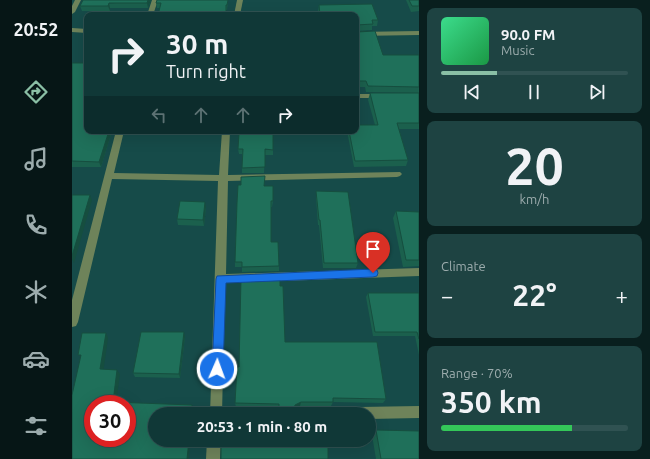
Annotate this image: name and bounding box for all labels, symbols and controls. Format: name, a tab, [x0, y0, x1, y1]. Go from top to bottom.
text: 20:52	[13, 19, 59, 39]
text: 90.0 FM	[501, 26, 555, 43]
icon: right	[100, 28, 152, 80]
text: 30 m	[166, 28, 228, 59]
text: Music	[501, 43, 535, 57]
text: Turn right	[166, 61, 246, 81]
icon: directions	[22, 78, 50, 106]
icon: previous	[461, 81, 483, 103]
icon: pause	[523, 81, 545, 103]
icon: next	[586, 81, 608, 103]
icon: left	[148, 104, 170, 126]
icon: ahead	[190, 104, 212, 126]
icon: ahead	[232, 104, 254, 126]
icon: right	[274, 104, 296, 126]
text: 20	[505, 137, 564, 195]
icon: music	[22, 145, 50, 173]
text: km/h	[519, 192, 550, 206]
icon: phone	[22, 211, 50, 239]
pin	[356, 232, 390, 273]
icon: arrive	[362, 238, 384, 260]
text: Climate	[441, 259, 486, 273]
icon: climate	[22, 278, 50, 306]
text: 22°	[512, 278, 557, 312]
text: −	[441, 283, 453, 308]
text: +	[616, 283, 628, 308]
icon: car	[22, 345, 50, 373]
position arrow	[196, 348, 238, 390]
text: Range · 70%	[441, 366, 513, 380]
text: 350 km	[441, 385, 542, 419]
speed limit sign: 30	[84, 395, 136, 447]
icon: filters	[22, 412, 50, 440]
text: 20:53 · 1 min · 80 m	[197, 418, 327, 435]

